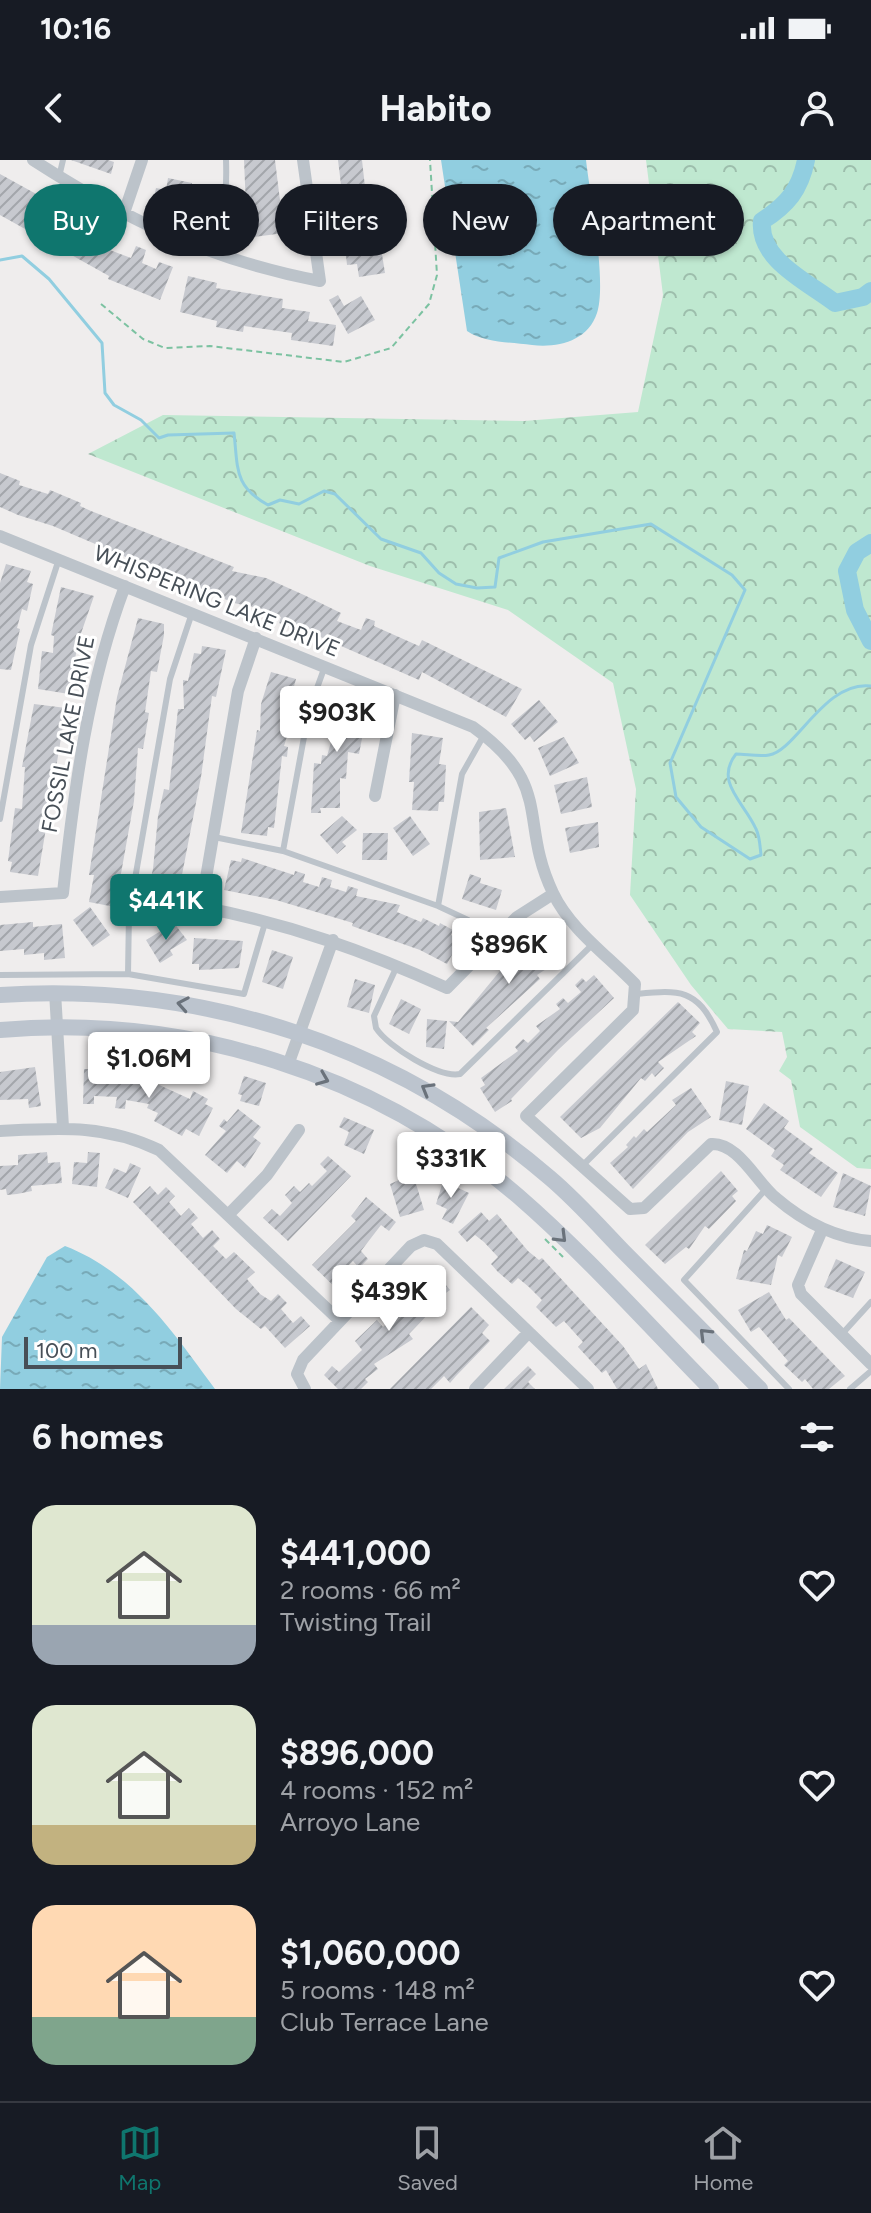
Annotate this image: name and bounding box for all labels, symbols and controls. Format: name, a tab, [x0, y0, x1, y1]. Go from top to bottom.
text: 10:16	[40, 10, 111, 47]
icon: back	[32, 86, 76, 130]
icon: person	[795, 86, 839, 130]
text: Habito	[379, 87, 492, 130]
chip: Buy	[24, 184, 127, 256]
chip: Rent	[143, 184, 259, 256]
chip: Filters	[275, 184, 407, 256]
chip: New	[423, 184, 537, 256]
chip: Apartment	[553, 184, 744, 256]
street label: WHISPERING LAKE DRIVE	[90, 539, 344, 663]
street label: FOSSIL LAKE DRIVE	[36, 633, 100, 835]
pin: $903K	[281, 686, 393, 754]
text: $903K	[298, 696, 376, 728]
pin: $441K	[110, 874, 222, 942]
text: $441K	[128, 884, 204, 916]
pin: $896K	[453, 918, 565, 986]
text: $896K	[470, 928, 548, 960]
one-way arrow	[176, 996, 189, 1013]
pin: $1.06M	[84, 1032, 214, 1100]
text: $1.06M	[106, 1042, 192, 1074]
one-way arrow	[315, 1069, 329, 1085]
one-way arrow	[421, 1083, 435, 1099]
pin: $331K	[395, 1132, 507, 1200]
text: $331K	[415, 1142, 487, 1174]
one-way arrow	[552, 1228, 566, 1242]
pin: $439K	[333, 1265, 445, 1333]
text: $439K	[350, 1275, 428, 1307]
one-way arrow	[700, 1328, 714, 1343]
scale bar	[24, 1333, 182, 1369]
text: 100 m	[36, 1337, 97, 1364]
icon: filters	[795, 1415, 839, 1459]
text: 6 homes	[32, 1417, 163, 1458]
text: $441,000	[280, 1533, 431, 1574]
icon: home	[96, 1537, 192, 1633]
icon: heart	[795, 1563, 839, 1607]
text: 2 rooms · 66 m²	[280, 1574, 461, 1606]
text: Twisting Trail	[280, 1606, 432, 1638]
text: $896,000	[280, 1733, 434, 1774]
icon: home	[96, 1737, 192, 1833]
icon: heart	[795, 1763, 839, 1807]
text: 4 rooms · 152 m²	[280, 1774, 473, 1806]
text: Arroyo Lane	[280, 1806, 420, 1838]
text: $1,060,000	[280, 1933, 461, 1974]
icon: home	[96, 1937, 192, 2033]
icon: heart	[795, 1963, 839, 2007]
text: 5 rooms · 148 m²	[280, 1974, 475, 2006]
text: Club Terrace Lane	[280, 2006, 489, 2038]
tab: Map	[118, 2121, 162, 2196]
tab: Saved	[397, 2121, 458, 2196]
tab: Home	[693, 2121, 753, 2196]

